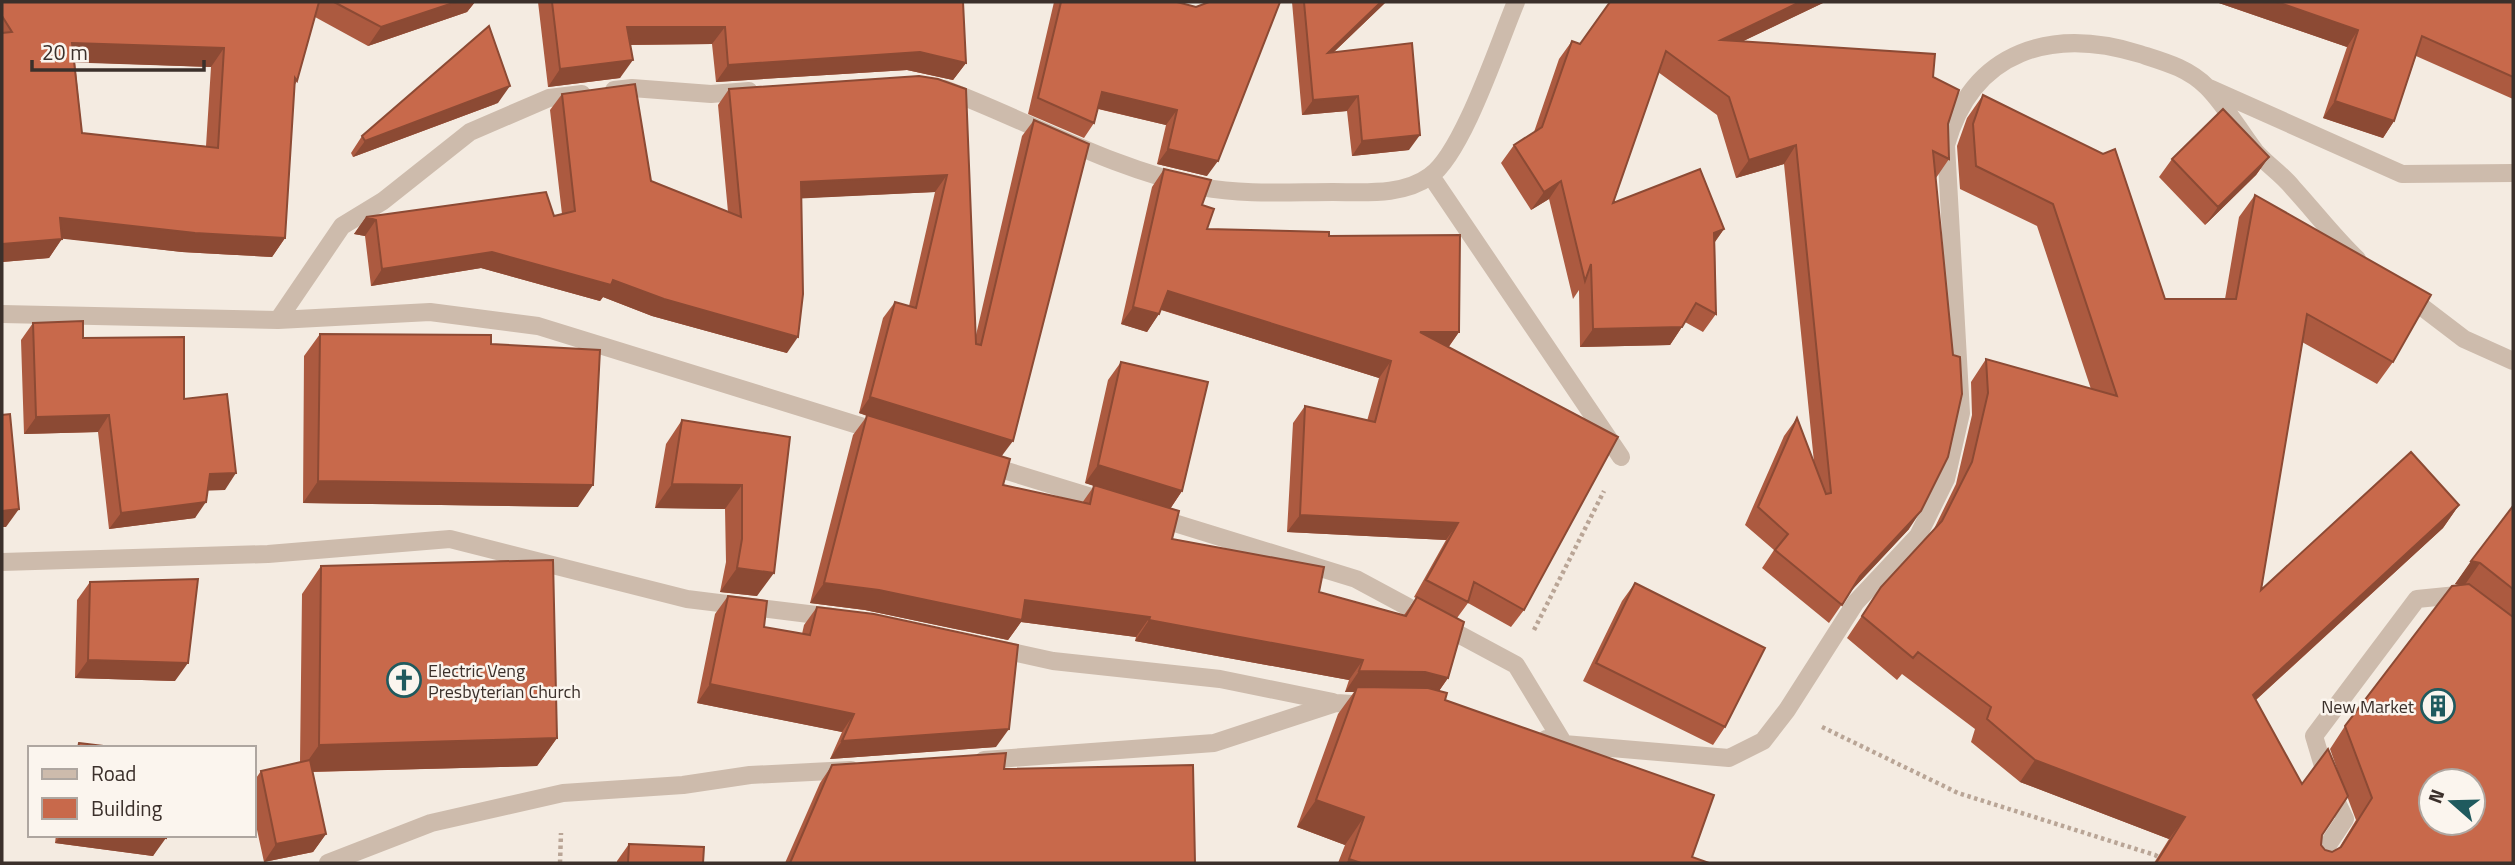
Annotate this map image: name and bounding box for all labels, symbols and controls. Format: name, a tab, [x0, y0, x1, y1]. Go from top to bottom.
scale bar	[32, 28, 203, 72]
text: 20 m	[42, 36, 88, 68]
place label: Electric Veng Presbyterian Church	[428, 657, 581, 705]
church icon: Electric Veng Presbyterian Church	[385, 661, 423, 699]
building icon: New Market	[2419, 687, 2457, 725]
place label: New Market	[2321, 693, 2415, 720]
legend	[28, 746, 256, 837]
text: Road	[91, 757, 136, 789]
north arrow	[2417, 767, 2487, 837]
text: N	[2420, 785, 2451, 807]
text: Building	[91, 792, 163, 824]

